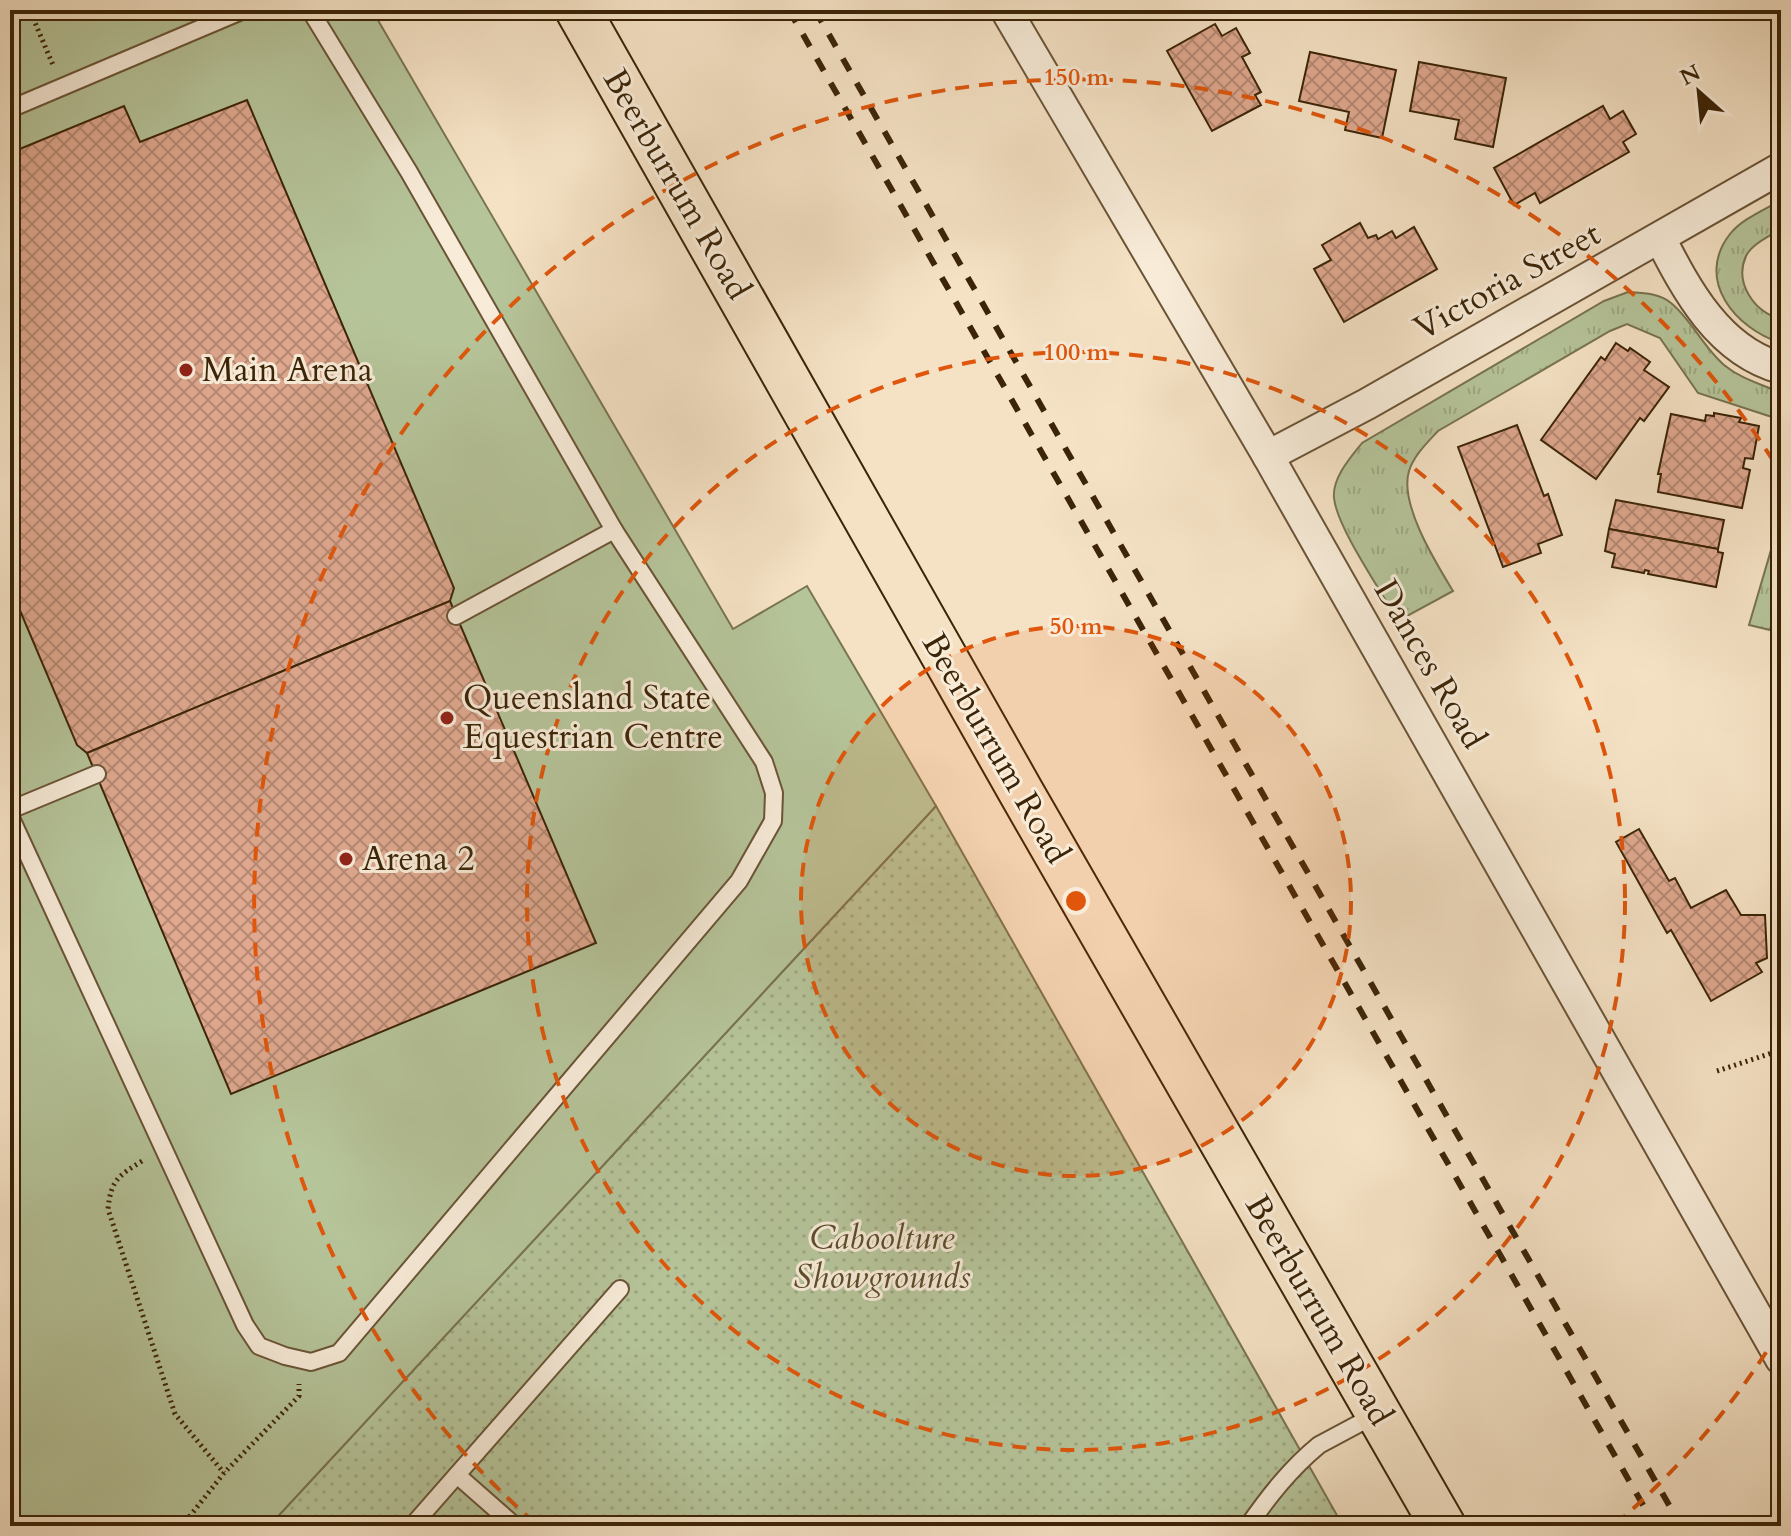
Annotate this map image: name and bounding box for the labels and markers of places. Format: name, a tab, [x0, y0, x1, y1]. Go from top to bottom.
place label: Main Arena	[202, 347, 373, 393]
marker: Main Arena	[177, 361, 195, 379]
place label: Queensland State Equestrian Centre	[463, 675, 723, 760]
marker: Queensland State Equestrian Centre	[438, 709, 456, 727]
place label: Arena 2	[362, 836, 475, 882]
marker: Arena 2	[337, 850, 355, 868]
centre of rings	[1062, 887, 1090, 915]

